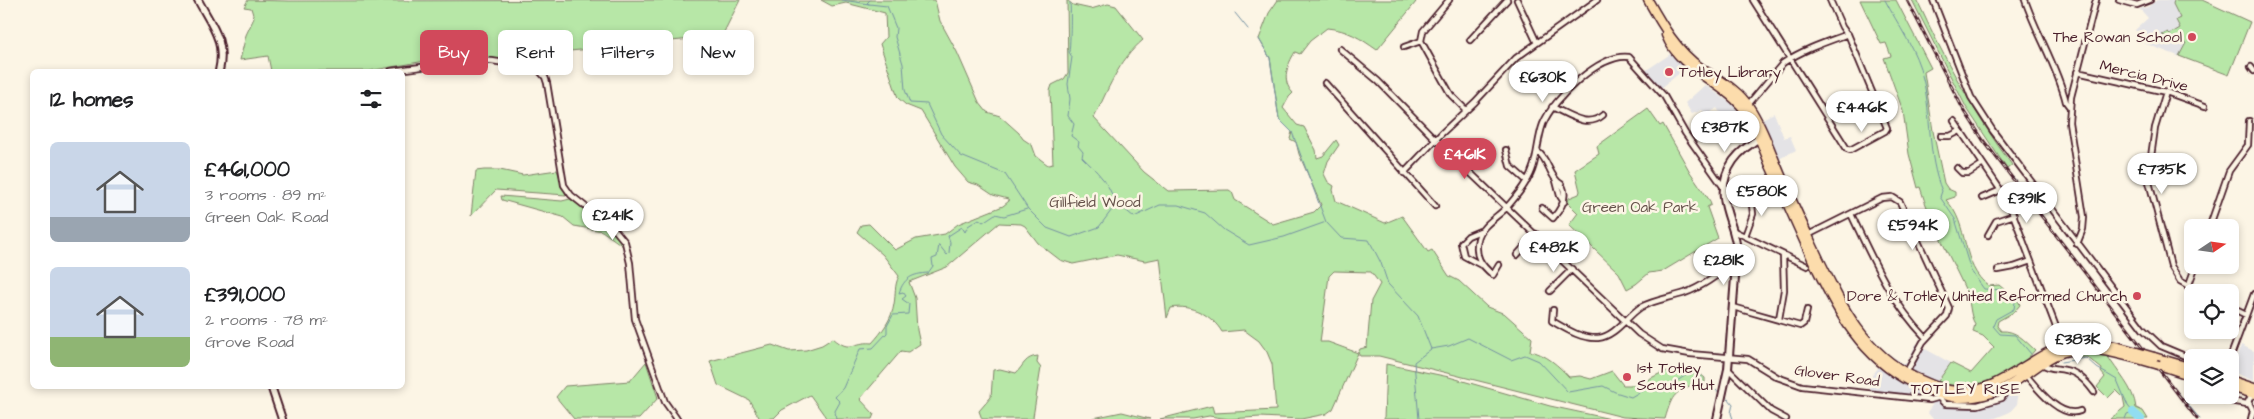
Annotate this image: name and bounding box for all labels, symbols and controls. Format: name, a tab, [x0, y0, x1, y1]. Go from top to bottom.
place label: The Rowan School	[2053, 27, 2182, 48]
chip: Buy	[420, 30, 488, 75]
chip: Rent	[498, 30, 573, 75]
chip: Filters	[583, 30, 673, 75]
chip: New	[683, 30, 754, 75]
marker: The Rowan School	[2186, 31, 2198, 43]
street label: Mercia Drive	[2098, 55, 2190, 97]
pin: £630K	[1508, 61, 1578, 103]
place label: Totley Library	[1679, 62, 1781, 84]
text: £630K	[1520, 66, 1566, 88]
marker: Totley Library	[1663, 66, 1675, 78]
text: 12 homes	[50, 85, 134, 114]
icon: filters	[357, 85, 385, 113]
pin: £446K	[1827, 90, 1897, 133]
text: £446K	[1837, 96, 1887, 118]
pin: £387K	[1690, 110, 1760, 153]
text: £387K	[1702, 116, 1748, 138]
pin: £461K	[1430, 138, 1500, 180]
text: £461K	[1444, 143, 1486, 165]
pin: £735K	[2127, 152, 2197, 195]
text: £461,000	[205, 155, 290, 184]
text: £735K	[2138, 158, 2186, 180]
icon: home	[90, 162, 150, 222]
pin: £580K	[1727, 174, 1797, 217]
text: £580K	[1737, 180, 1787, 202]
pin: £391K	[1992, 182, 2062, 224]
text: 3 rooms · 89 m²	[205, 184, 326, 206]
text: £391K	[2008, 187, 2046, 209]
park label: Gillfield Wood	[1049, 192, 1141, 213]
park label: Green Oak Park	[1582, 197, 1698, 218]
pin: £241K	[578, 198, 648, 241]
text: £241K	[593, 204, 633, 226]
text: Green Oak Road	[205, 206, 328, 228]
pin: £594K	[1878, 208, 1948, 251]
text: £594K	[1888, 214, 1938, 236]
north arrow	[2184, 219, 2239, 274]
map controls	[2184, 219, 2239, 404]
pin: £482K	[1519, 230, 1589, 273]
text: £482K	[1530, 236, 1578, 258]
pin: £281K	[1689, 244, 1759, 286]
text: £281K	[1704, 249, 1744, 271]
text: £391,000	[205, 280, 285, 309]
button: locate	[2184, 284, 2239, 339]
place label: Dore & Totley United Reformed Church	[1847, 286, 2128, 308]
icon: home	[90, 287, 150, 347]
marker: Dore & Totley United Reformed Church	[2131, 290, 2143, 302]
text: 2 rooms · 78 m²	[205, 309, 328, 331]
pin: £383K	[2043, 322, 2113, 365]
text: £383K	[2056, 328, 2100, 350]
text: Grove Road	[205, 331, 294, 353]
button: layers	[2184, 349, 2239, 404]
place label: 1st Totley Scouts Hut	[1637, 358, 1715, 396]
street label: Glover Road	[1793, 360, 1881, 392]
marker: 1st Totley Scouts Hut	[1621, 371, 1633, 383]
district label: TOTLEY RISE	[1911, 378, 2021, 400]

